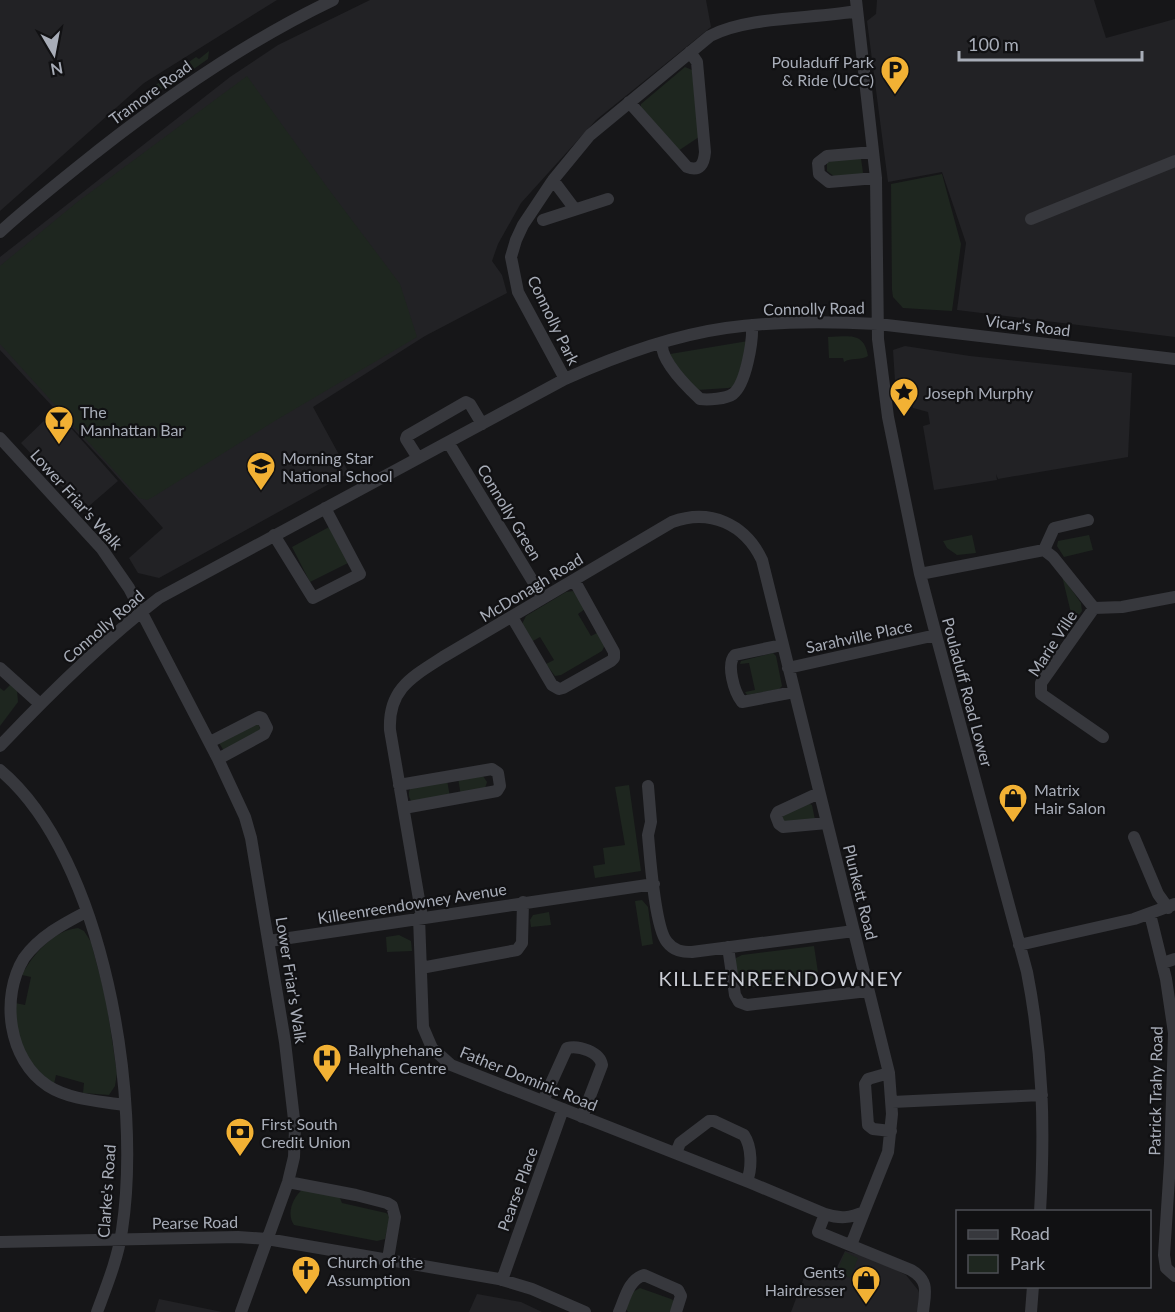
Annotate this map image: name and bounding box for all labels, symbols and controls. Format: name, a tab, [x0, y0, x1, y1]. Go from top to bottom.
north arrow	[24, 24, 84, 84]
scale bar	[959, 24, 1142, 62]
text: 100 m	[968, 33, 1019, 55]
place label: Pouladuff Park & Ride (UCC)	[772, 52, 875, 89]
parking icon: Pouladuff Park & Ride (UCC)	[879, 54, 911, 96]
street label: Tramore Road	[105, 56, 195, 128]
text: N	[49, 59, 64, 80]
street label: Connolly Park	[524, 272, 584, 369]
street label: Connolly Road	[763, 298, 865, 318]
street label: Vicar's Road	[984, 310, 1072, 340]
place icon: Joseph Murphy	[888, 376, 920, 418]
place label: Joseph Murphy	[925, 383, 1034, 402]
place label: The Manhattan Bar	[80, 402, 184, 439]
bar icon: The Manhattan Bar	[43, 404, 75, 446]
street label: Lower Friar's Walk	[27, 445, 128, 554]
place label: Morning Star National School	[282, 448, 393, 485]
school or university icon: Morning Star National School	[245, 450, 277, 492]
street label: Connolly Green	[474, 460, 546, 564]
street label: McDonagh Road	[476, 549, 586, 625]
street label: Connolly Road	[58, 586, 148, 666]
street label: Marie Ville	[1024, 606, 1080, 680]
street label: Sarahville Place	[804, 615, 914, 657]
street label: Pouladuff Road Lower	[939, 615, 997, 769]
place label: Matrix Hair Salon	[1034, 780, 1106, 817]
shop icon: Matrix Hair Salon	[997, 782, 1029, 824]
street label: Plunkett Road	[840, 842, 882, 942]
street label: Killeenreendowney Avenue	[316, 879, 508, 927]
street label: Lower Friar's Walk	[273, 915, 312, 1046]
district label: KILLEENREENDOWNEY	[658, 966, 904, 990]
street label: Patrick Trahy Road	[1144, 1026, 1166, 1156]
place label: Ballyphehane Health Centre	[348, 1040, 446, 1077]
hospital icon: Ballyphehane Health Centre	[311, 1042, 343, 1084]
street label: Father Dominic Road	[457, 1042, 601, 1114]
place label: First South Credit Union	[261, 1114, 351, 1151]
bank icon: First South Credit Union	[224, 1116, 256, 1158]
street label: Clarke's Road	[93, 1144, 119, 1238]
street label: Pearse Place	[493, 1144, 541, 1234]
legend	[956, 1210, 1151, 1288]
street label: Pearse Road	[152, 1212, 238, 1232]
text: Road	[1010, 1222, 1050, 1244]
place label: Church of the Assumption	[327, 1252, 423, 1289]
text: Park	[1010, 1252, 1046, 1274]
church icon: Church of the Assumption	[290, 1254, 322, 1296]
place label: Gents Hairdresser	[765, 1262, 845, 1299]
shop icon: Gents Hairdresser	[850, 1264, 882, 1306]

